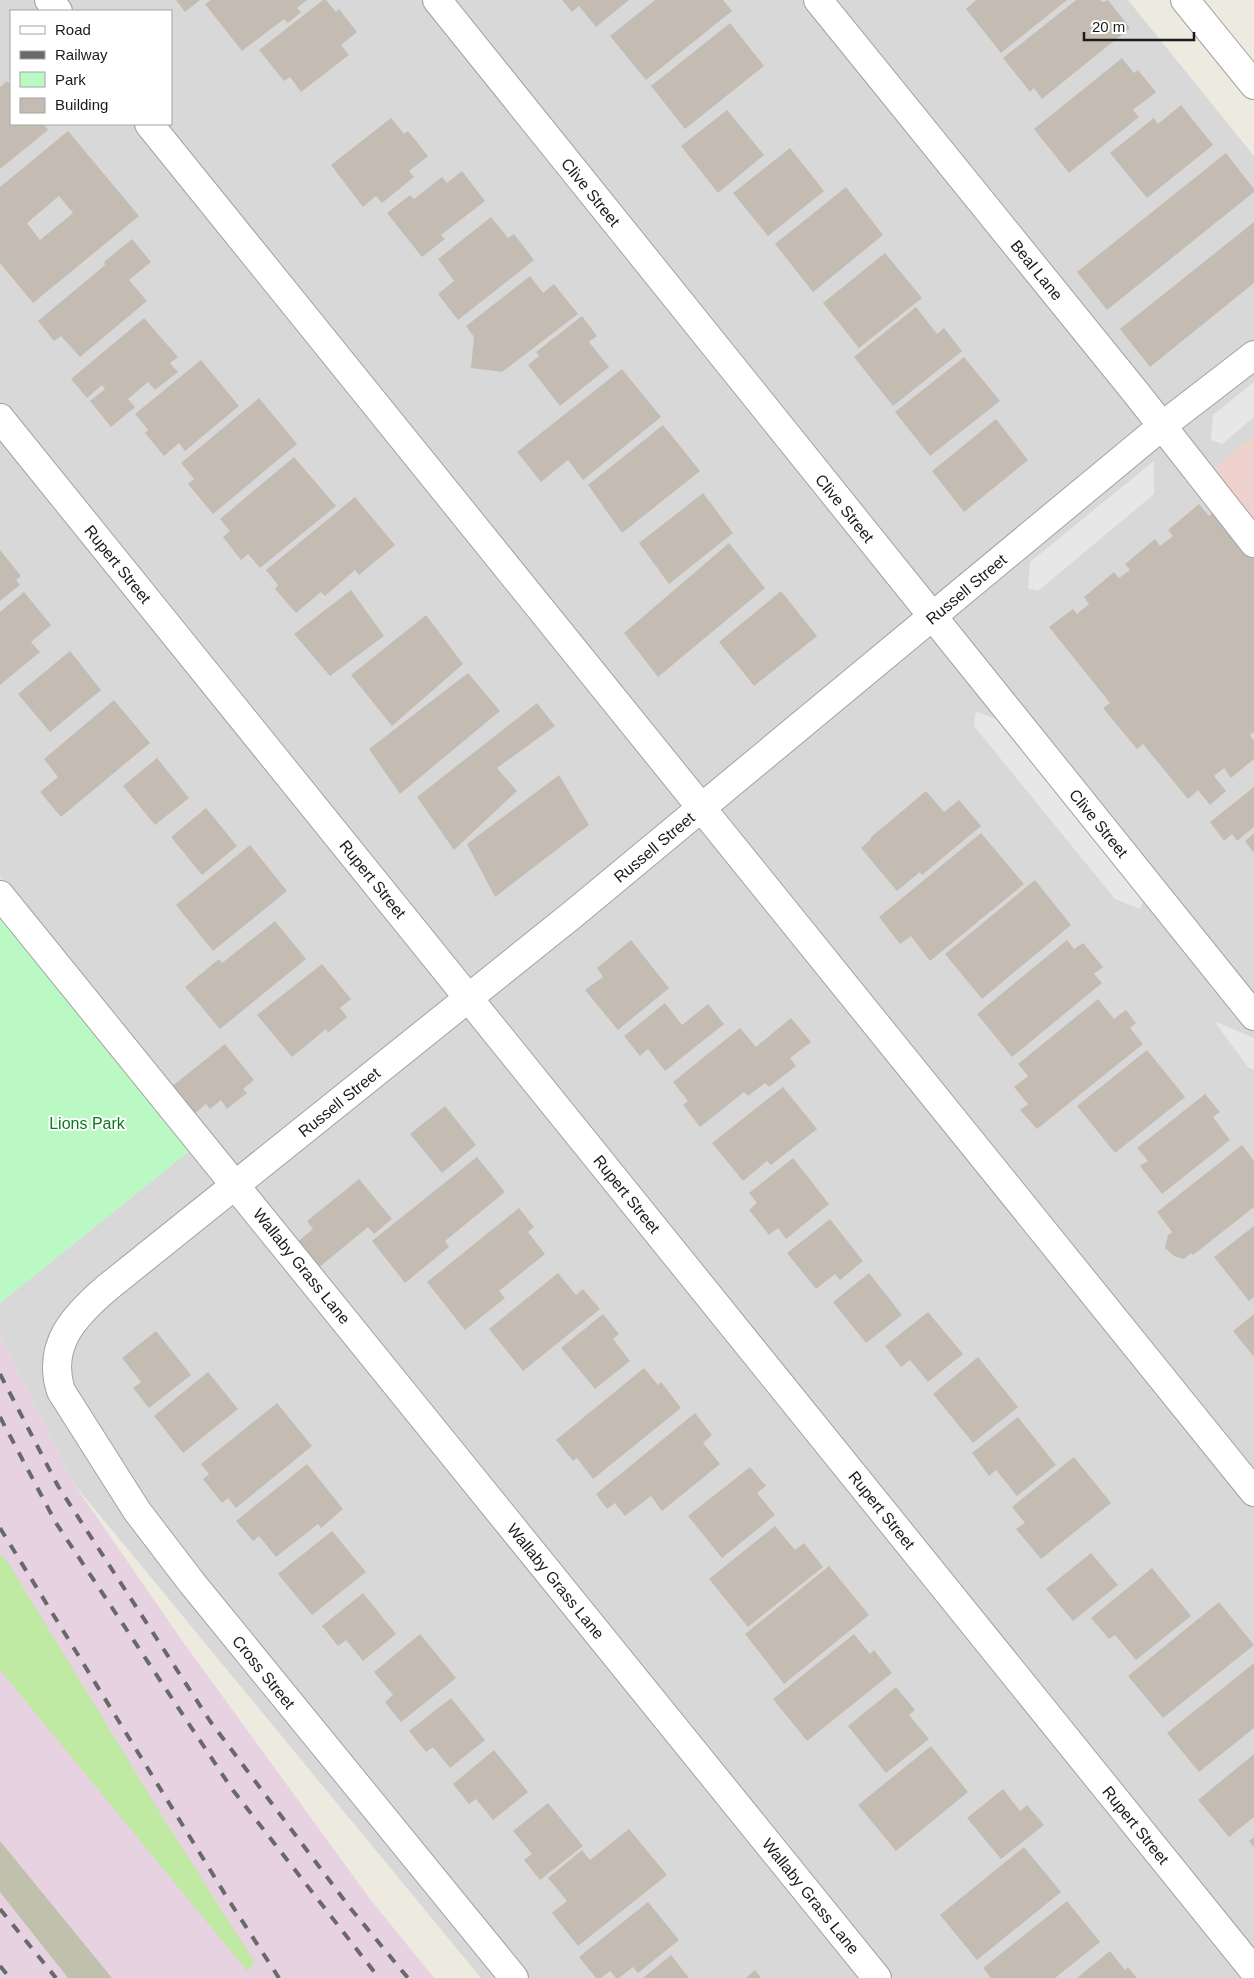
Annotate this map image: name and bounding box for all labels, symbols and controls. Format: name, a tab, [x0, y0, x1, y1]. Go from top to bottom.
legend	[10, 10, 172, 125]
scale bar	[1084, 10, 1194, 42]
text: 20 m	[1092, 18, 1125, 35]
text: Road	[55, 21, 91, 38]
text: Railway	[55, 46, 108, 63]
text: Park	[55, 71, 86, 88]
text: Building	[55, 96, 108, 113]
street label: Clive Street	[558, 155, 624, 230]
street label: Beal Lane	[1007, 237, 1066, 304]
street label: Clive Street	[812, 471, 878, 546]
street label: Rupert Street	[81, 522, 155, 607]
street label: Russell Street	[923, 551, 1010, 628]
street label: Clive Street	[1066, 786, 1132, 861]
street label: Russell Street	[611, 809, 698, 886]
street label: Rupert Street	[336, 837, 410, 922]
street label: Russell Street	[295, 1064, 384, 1140]
park label: Lions Park	[49, 1115, 126, 1132]
street label: Rupert Street	[590, 1152, 664, 1237]
street label: Wallaby Grass Lane	[250, 1205, 353, 1327]
street label: Rupert Street	[845, 1468, 919, 1553]
street label: Wallaby Grass Lane	[504, 1520, 607, 1642]
street label: Cross Street	[229, 1632, 299, 1713]
street label: Rupert Street	[1099, 1783, 1173, 1868]
street label: Wallaby Grass Lane	[759, 1835, 862, 1957]

